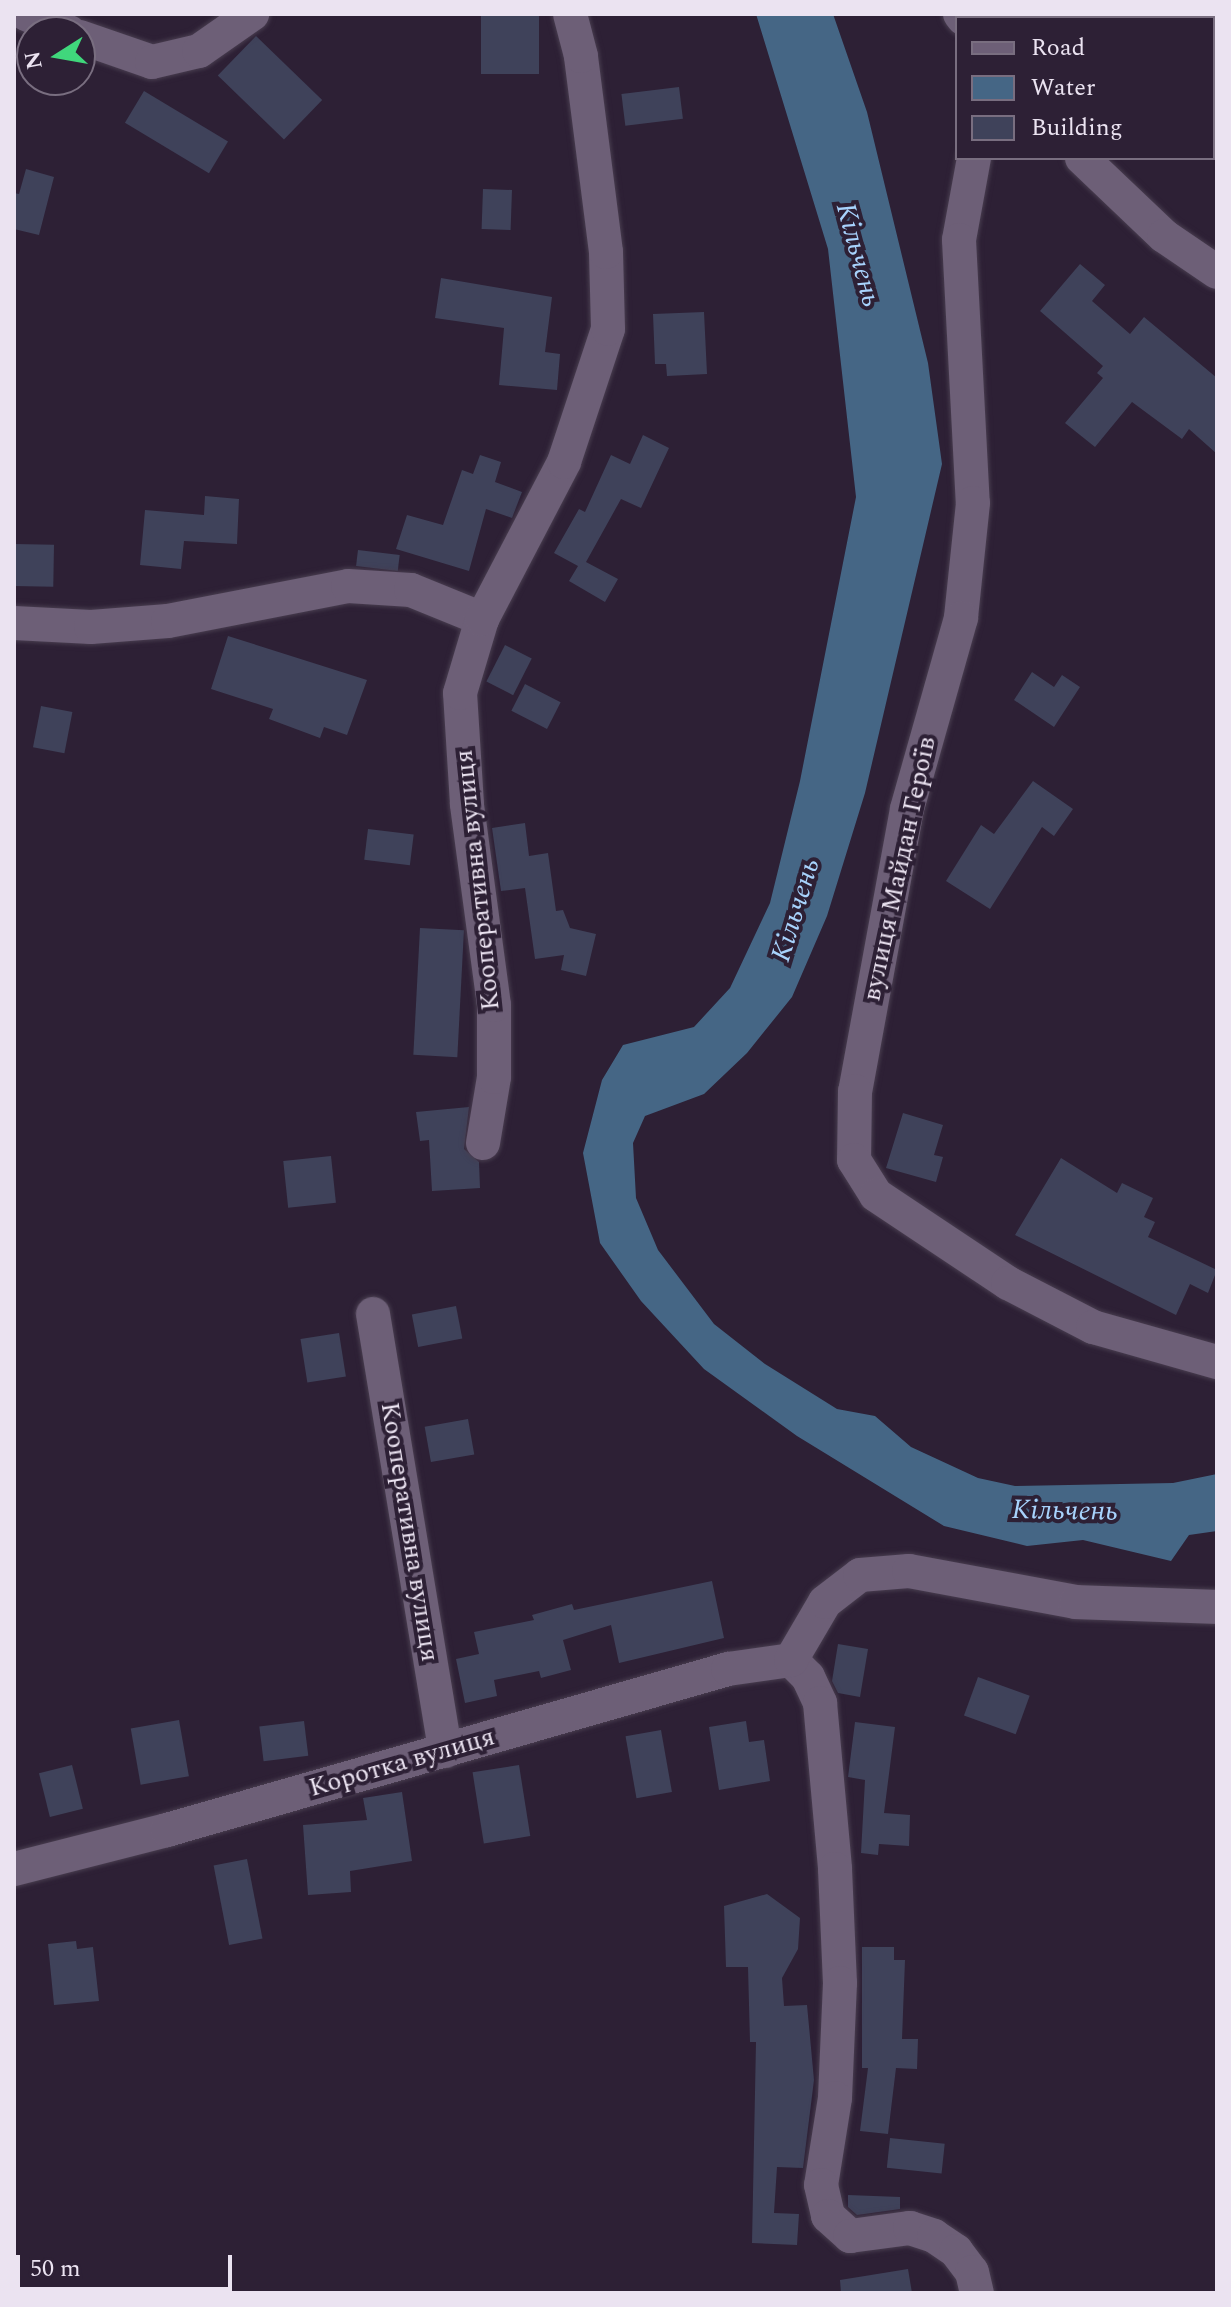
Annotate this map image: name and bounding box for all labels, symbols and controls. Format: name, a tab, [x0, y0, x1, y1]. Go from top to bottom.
north arrow	[16, 16, 96, 96]
legend	[955, 16, 1215, 160]
text: Road	[1031, 30, 1085, 66]
text: N	[16, 48, 52, 72]
text: Water	[1031, 70, 1095, 106]
text: Building	[1031, 110, 1123, 146]
water label: Кільчень	[828, 199, 888, 311]
street label: вулиця Майдан Героїв	[857, 734, 943, 1004]
street label: Кооперативна вулиця	[449, 748, 507, 1012]
water label: Кільчень	[764, 854, 828, 966]
street label: Кооперативна вулиця	[373, 1400, 445, 1664]
water label: Кільчень	[1011, 1493, 1119, 1529]
street label: Коротка вулиця	[306, 1722, 498, 1804]
scale bar	[20, 2239, 236, 2289]
text: 50 m	[30, 2251, 81, 2287]

